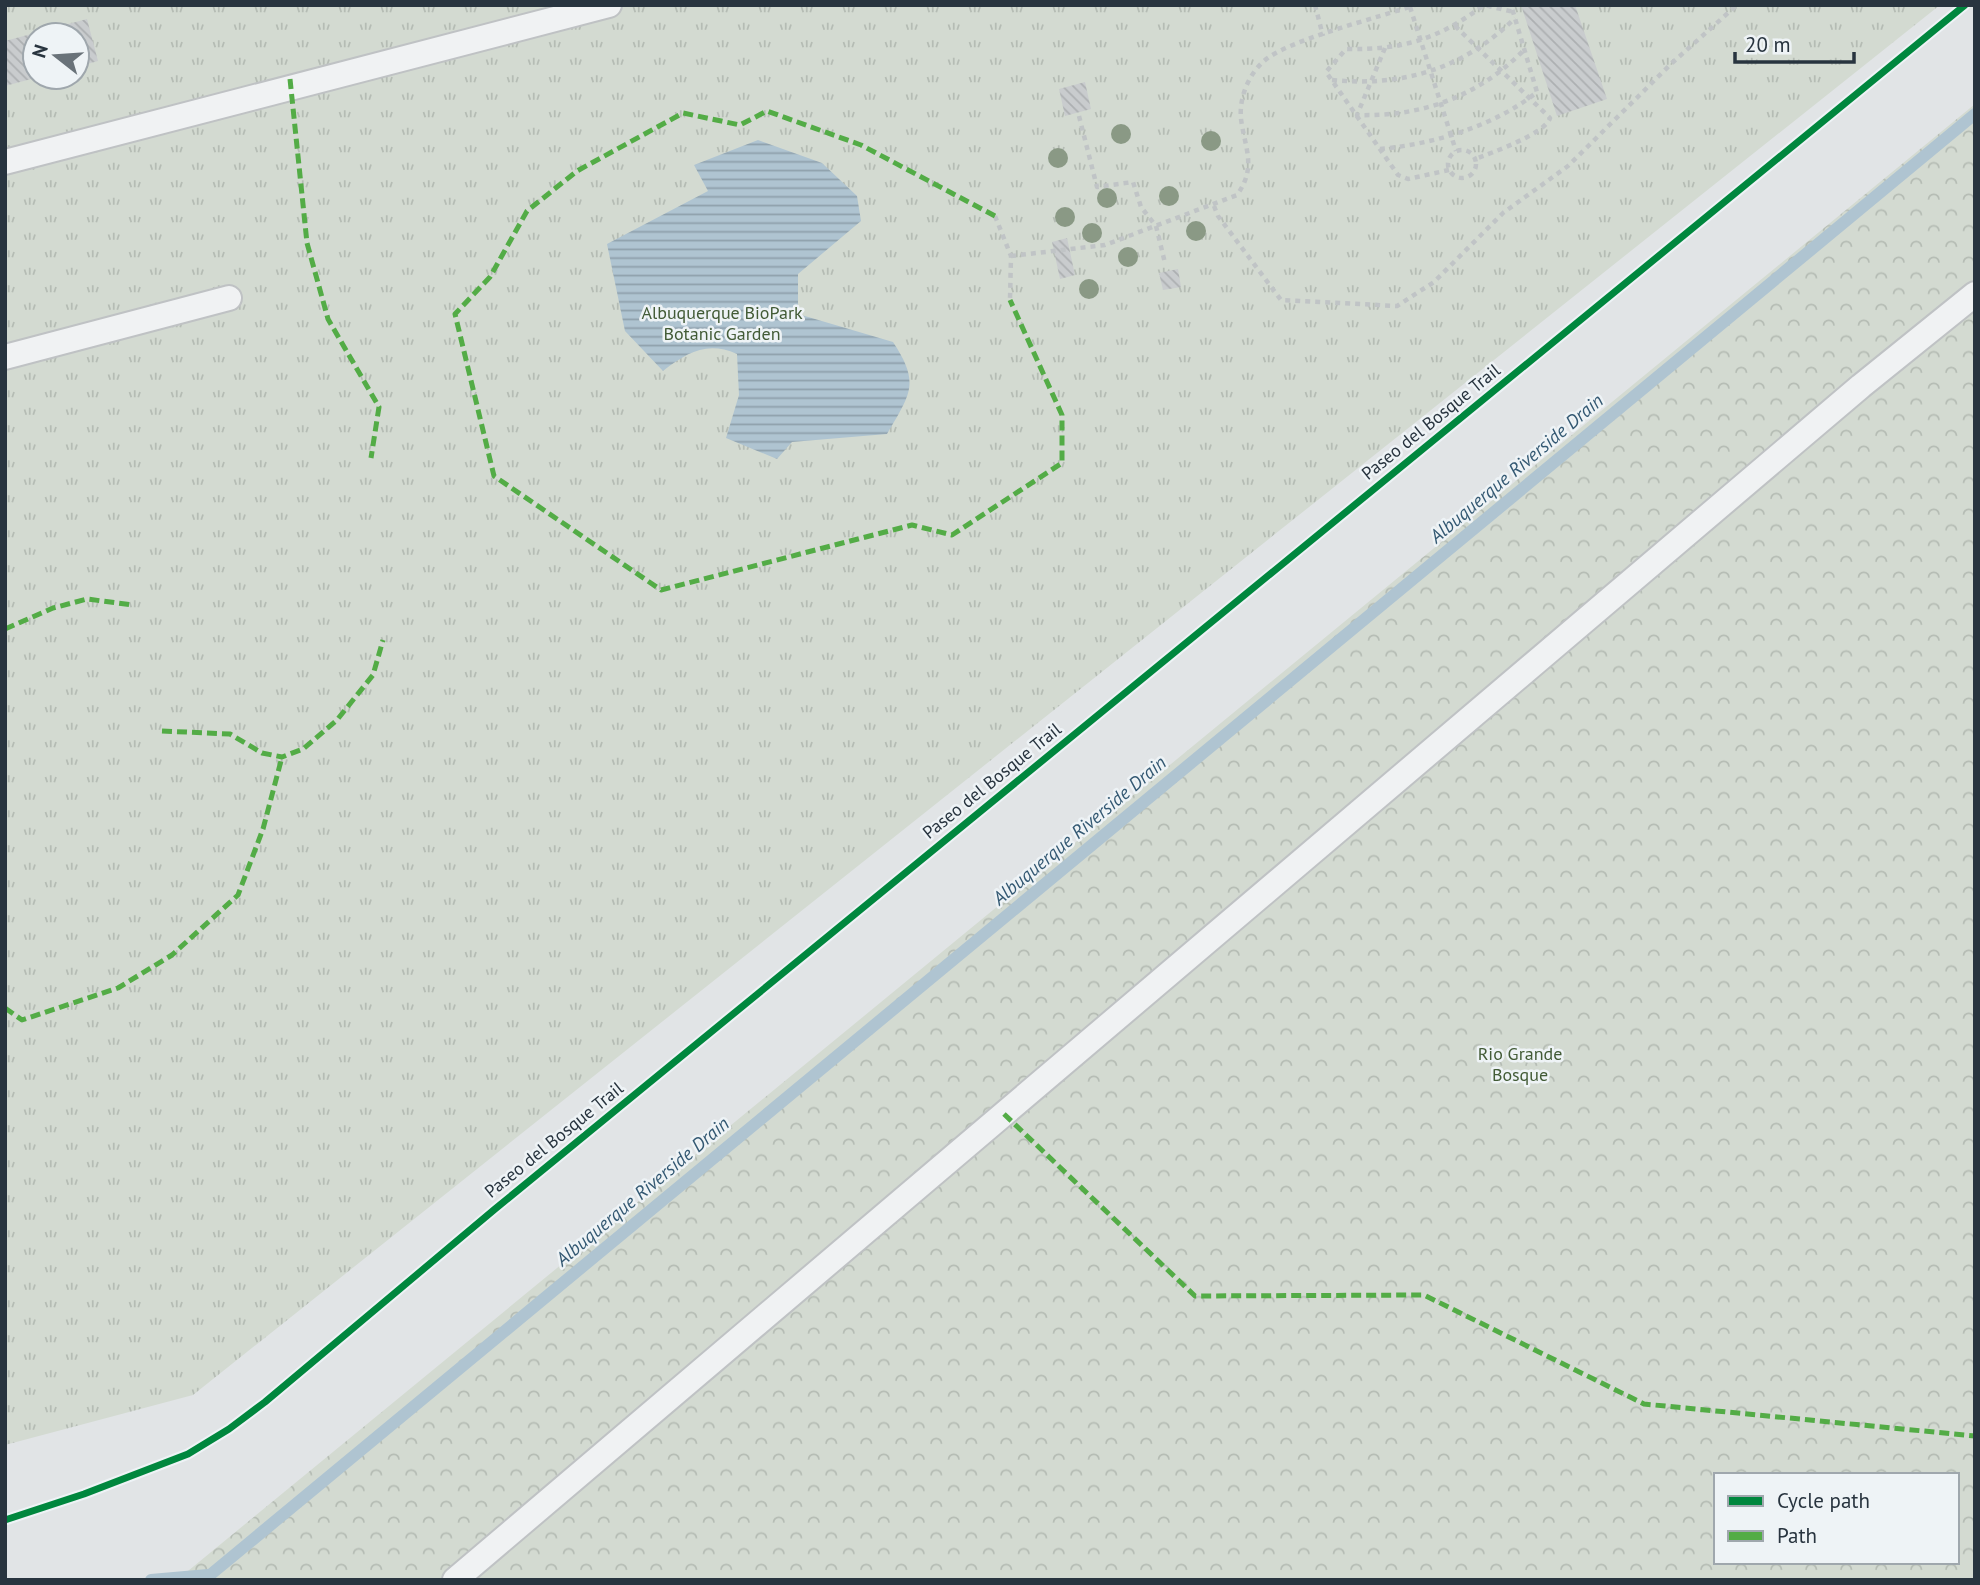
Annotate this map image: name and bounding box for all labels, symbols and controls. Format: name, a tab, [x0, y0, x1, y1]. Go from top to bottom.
north arrow	[21, 21, 91, 91]
scale bar	[1735, 21, 1854, 65]
text: 20 m	[1745, 31, 1791, 58]
text: N	[26, 42, 53, 61]
park label: Albuquerque BioPark Botanic Garden	[641, 301, 803, 345]
street label: Paseo del Bosque Trail	[1357, 358, 1505, 485]
water label: Albuquerque Riverside Drain	[1423, 388, 1608, 548]
street label: Paseo del Bosque Trail	[918, 717, 1066, 844]
water label: Albuquerque Riverside Drain	[986, 750, 1171, 910]
park label: Rio Grande Bosque	[1478, 1042, 1562, 1086]
street label: Paseo del Bosque Trail	[480, 1076, 628, 1203]
water label: Albuquerque Riverside Drain	[549, 1111, 734, 1271]
legend	[1714, 1473, 1959, 1564]
text: Cycle path	[1777, 1487, 1870, 1514]
text: Path	[1777, 1522, 1817, 1549]

